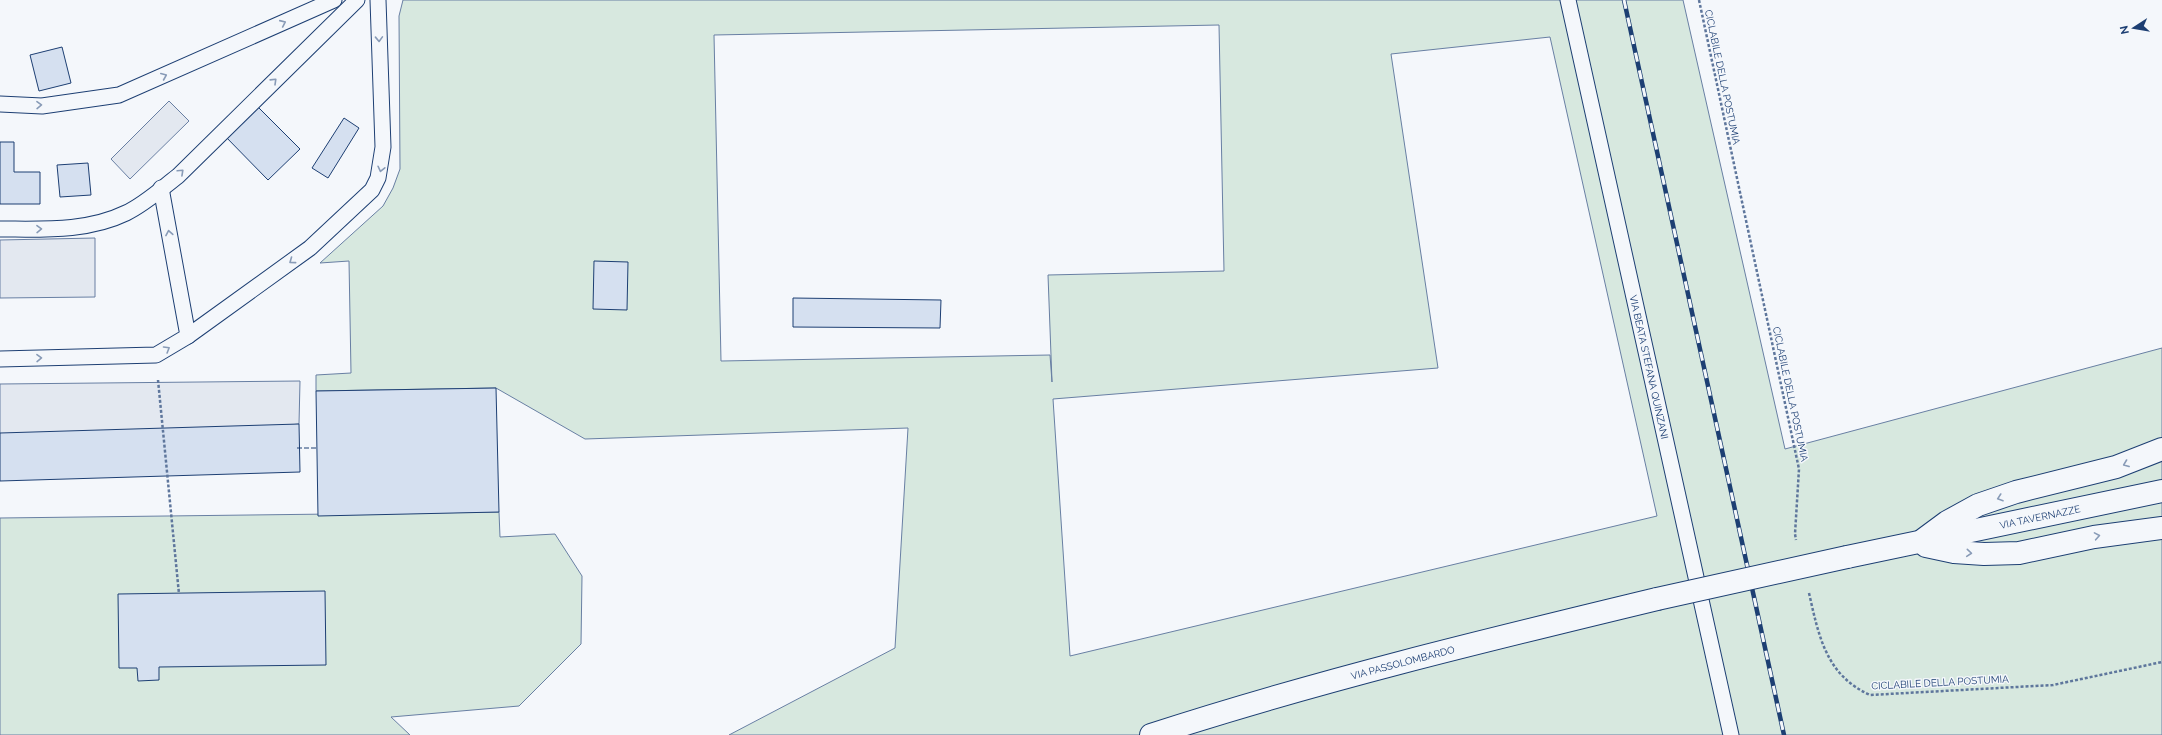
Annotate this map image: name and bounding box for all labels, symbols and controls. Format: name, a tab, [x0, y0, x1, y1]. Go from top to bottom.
north arrow	[2114, 8, 2154, 48]
street label: CICLABILE DELLA POSTUMIA	[1703, 9, 1742, 146]
one-way arrow	[279, 20, 286, 28]
text: N	[2117, 25, 2132, 35]
one-way arrow	[375, 36, 383, 42]
one-way arrow	[161, 72, 168, 80]
one-way arrow	[269, 78, 277, 86]
one-way arrow	[36, 101, 42, 109]
one-way arrow	[377, 166, 385, 172]
one-way arrow	[176, 169, 184, 177]
one-way arrow	[36, 225, 42, 233]
one-way arrow	[166, 230, 174, 236]
one-way arrow	[290, 256, 297, 263]
street label: VIA BEATA STEFANA QUINZANI	[1628, 294, 1670, 440]
street label: CICLABILE DELLA POSTUMIA	[1771, 326, 1810, 463]
one-way arrow	[163, 346, 170, 353]
one-way arrow	[36, 354, 42, 363]
one-way arrow	[2122, 459, 2129, 467]
one-way arrow	[1997, 493, 2004, 501]
street label: VIA TAVERNAZZE	[1999, 503, 2081, 531]
one-way arrow	[2094, 533, 2101, 541]
one-way arrow	[1966, 548, 1972, 557]
street label: VIA PASSOLOMBARDO	[1350, 644, 1456, 682]
street label: CICLABILE DELLA POSTUMIA	[1871, 673, 2009, 692]

